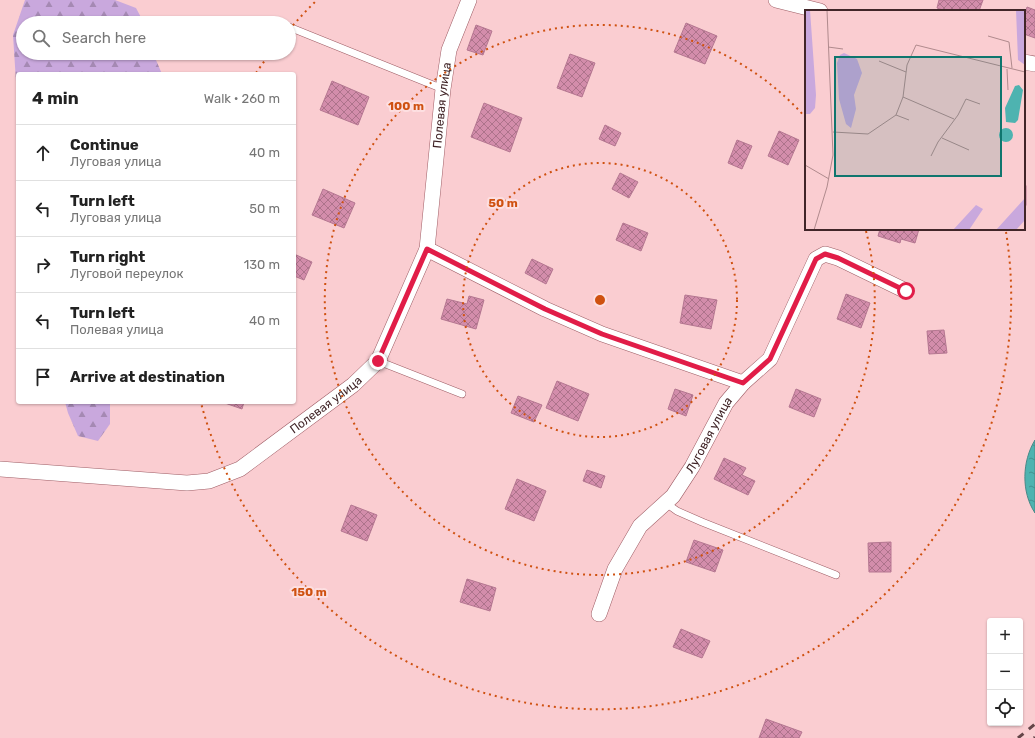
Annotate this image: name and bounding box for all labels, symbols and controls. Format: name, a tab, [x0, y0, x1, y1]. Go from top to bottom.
inset map	[805, 10, 1025, 230]
search box	[16, 16, 296, 60]
icon: search	[30, 27, 52, 49]
text: Search here	[62, 29, 146, 47]
street label: Полевая улица	[430, 61, 454, 149]
text: 4 min	[32, 88, 79, 108]
text: Walk · 260 m	[204, 91, 280, 106]
text: 100 m	[388, 99, 424, 113]
text: Continue	[70, 136, 139, 154]
icon: ahead	[32, 142, 54, 164]
text: 40 m	[249, 145, 280, 160]
text: Луговая улица	[70, 154, 161, 169]
text: Turn left	[70, 192, 135, 210]
text: 50 m	[488, 196, 518, 210]
icon: left	[32, 198, 54, 220]
text: 50 m	[249, 201, 280, 216]
text: Луговая улица	[70, 210, 161, 225]
text: Turn right	[70, 248, 145, 266]
icon: right	[32, 254, 54, 276]
text: 130 m	[244, 257, 280, 272]
text: Луговой переулок	[70, 266, 184, 281]
route start	[897, 282, 915, 300]
centre of rings	[593, 293, 607, 307]
text: Turn left	[70, 304, 135, 322]
icon: left	[32, 310, 54, 332]
text: 40 m	[249, 313, 280, 328]
text: Полевая улица	[70, 322, 164, 337]
route end	[369, 352, 387, 370]
icon: arrive	[32, 366, 54, 388]
text: Arrive at destination	[70, 368, 225, 386]
street label: Полевая улица	[287, 373, 365, 436]
street label: Луговая улица	[683, 394, 735, 476]
text: 150 m	[291, 585, 327, 599]
map controls	[987, 618, 1023, 726]
button: +	[987, 618, 1023, 654]
button: −	[987, 654, 1023, 690]
button: locate	[987, 690, 1023, 726]

